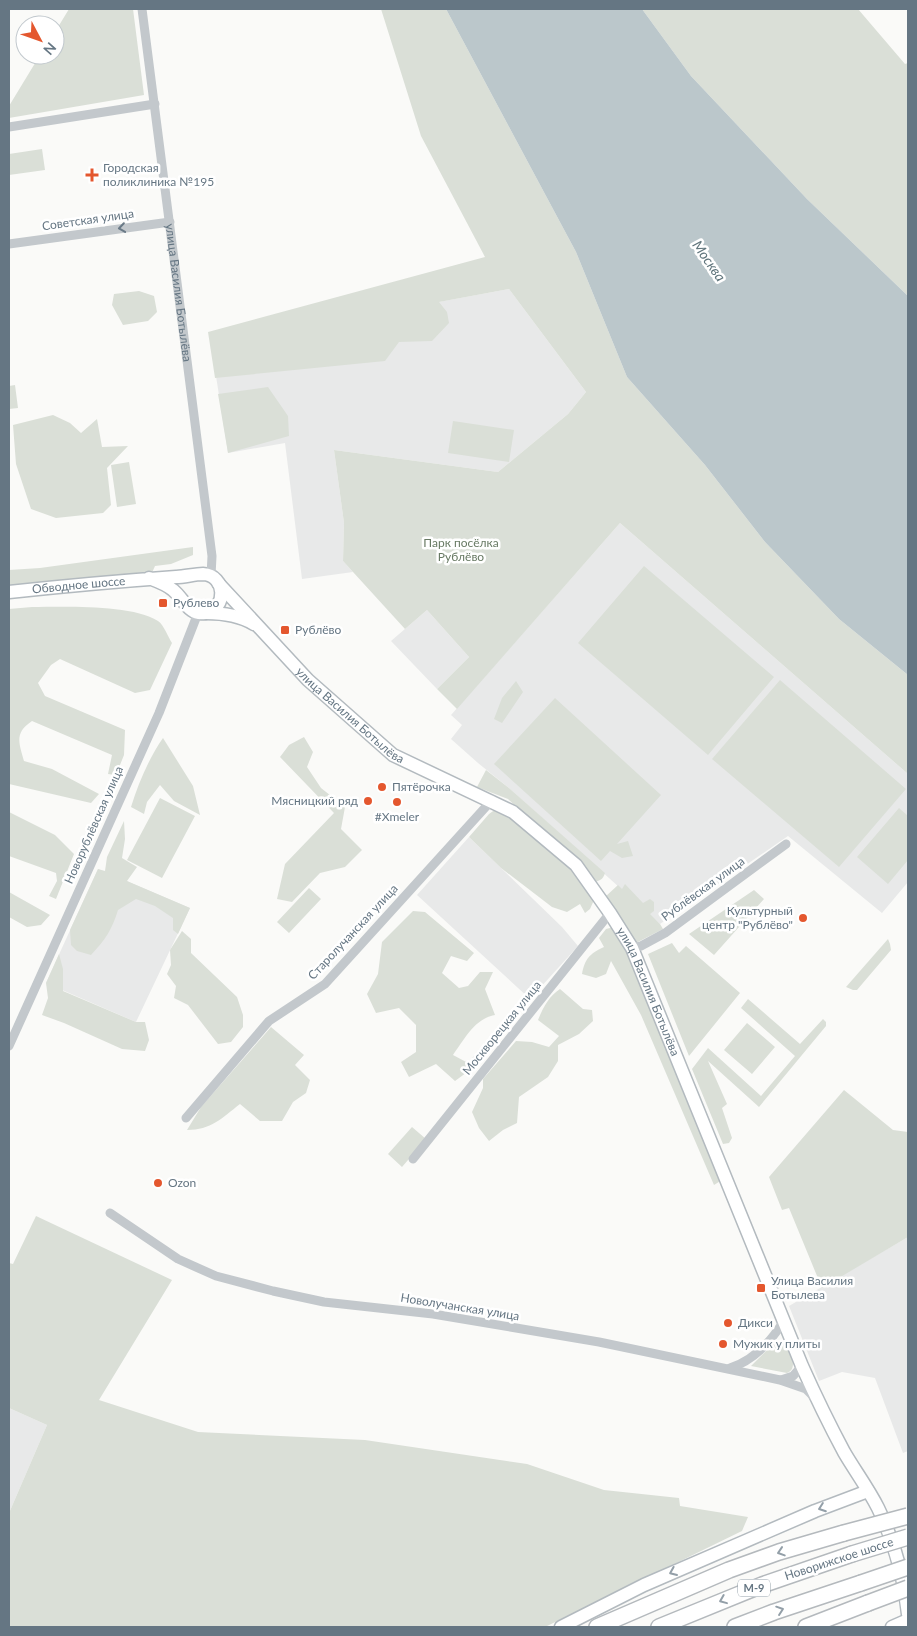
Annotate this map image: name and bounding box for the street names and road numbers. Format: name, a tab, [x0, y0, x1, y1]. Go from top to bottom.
street label: Советская улица	[41, 206, 135, 233]
street label: улица Василия Ботылёва	[163, 223, 195, 363]
street label: Обводное шоссе	[31, 573, 126, 597]
street label: улица Василия Ботылёва	[293, 664, 407, 766]
street label: Новорублёвская улица	[61, 764, 126, 886]
street label: Рублёвская улица	[658, 853, 747, 924]
street label: Старолучанская улица	[305, 881, 401, 982]
street label: улица Василия Ботылёва	[614, 924, 683, 1058]
street label: Москворецкая улица	[459, 978, 544, 1078]
street label: Новолучанская улица	[400, 1290, 521, 1323]
street label: Новорижское шоссе	[783, 1534, 895, 1583]
road number: М-9	[738, 1580, 770, 1596]

